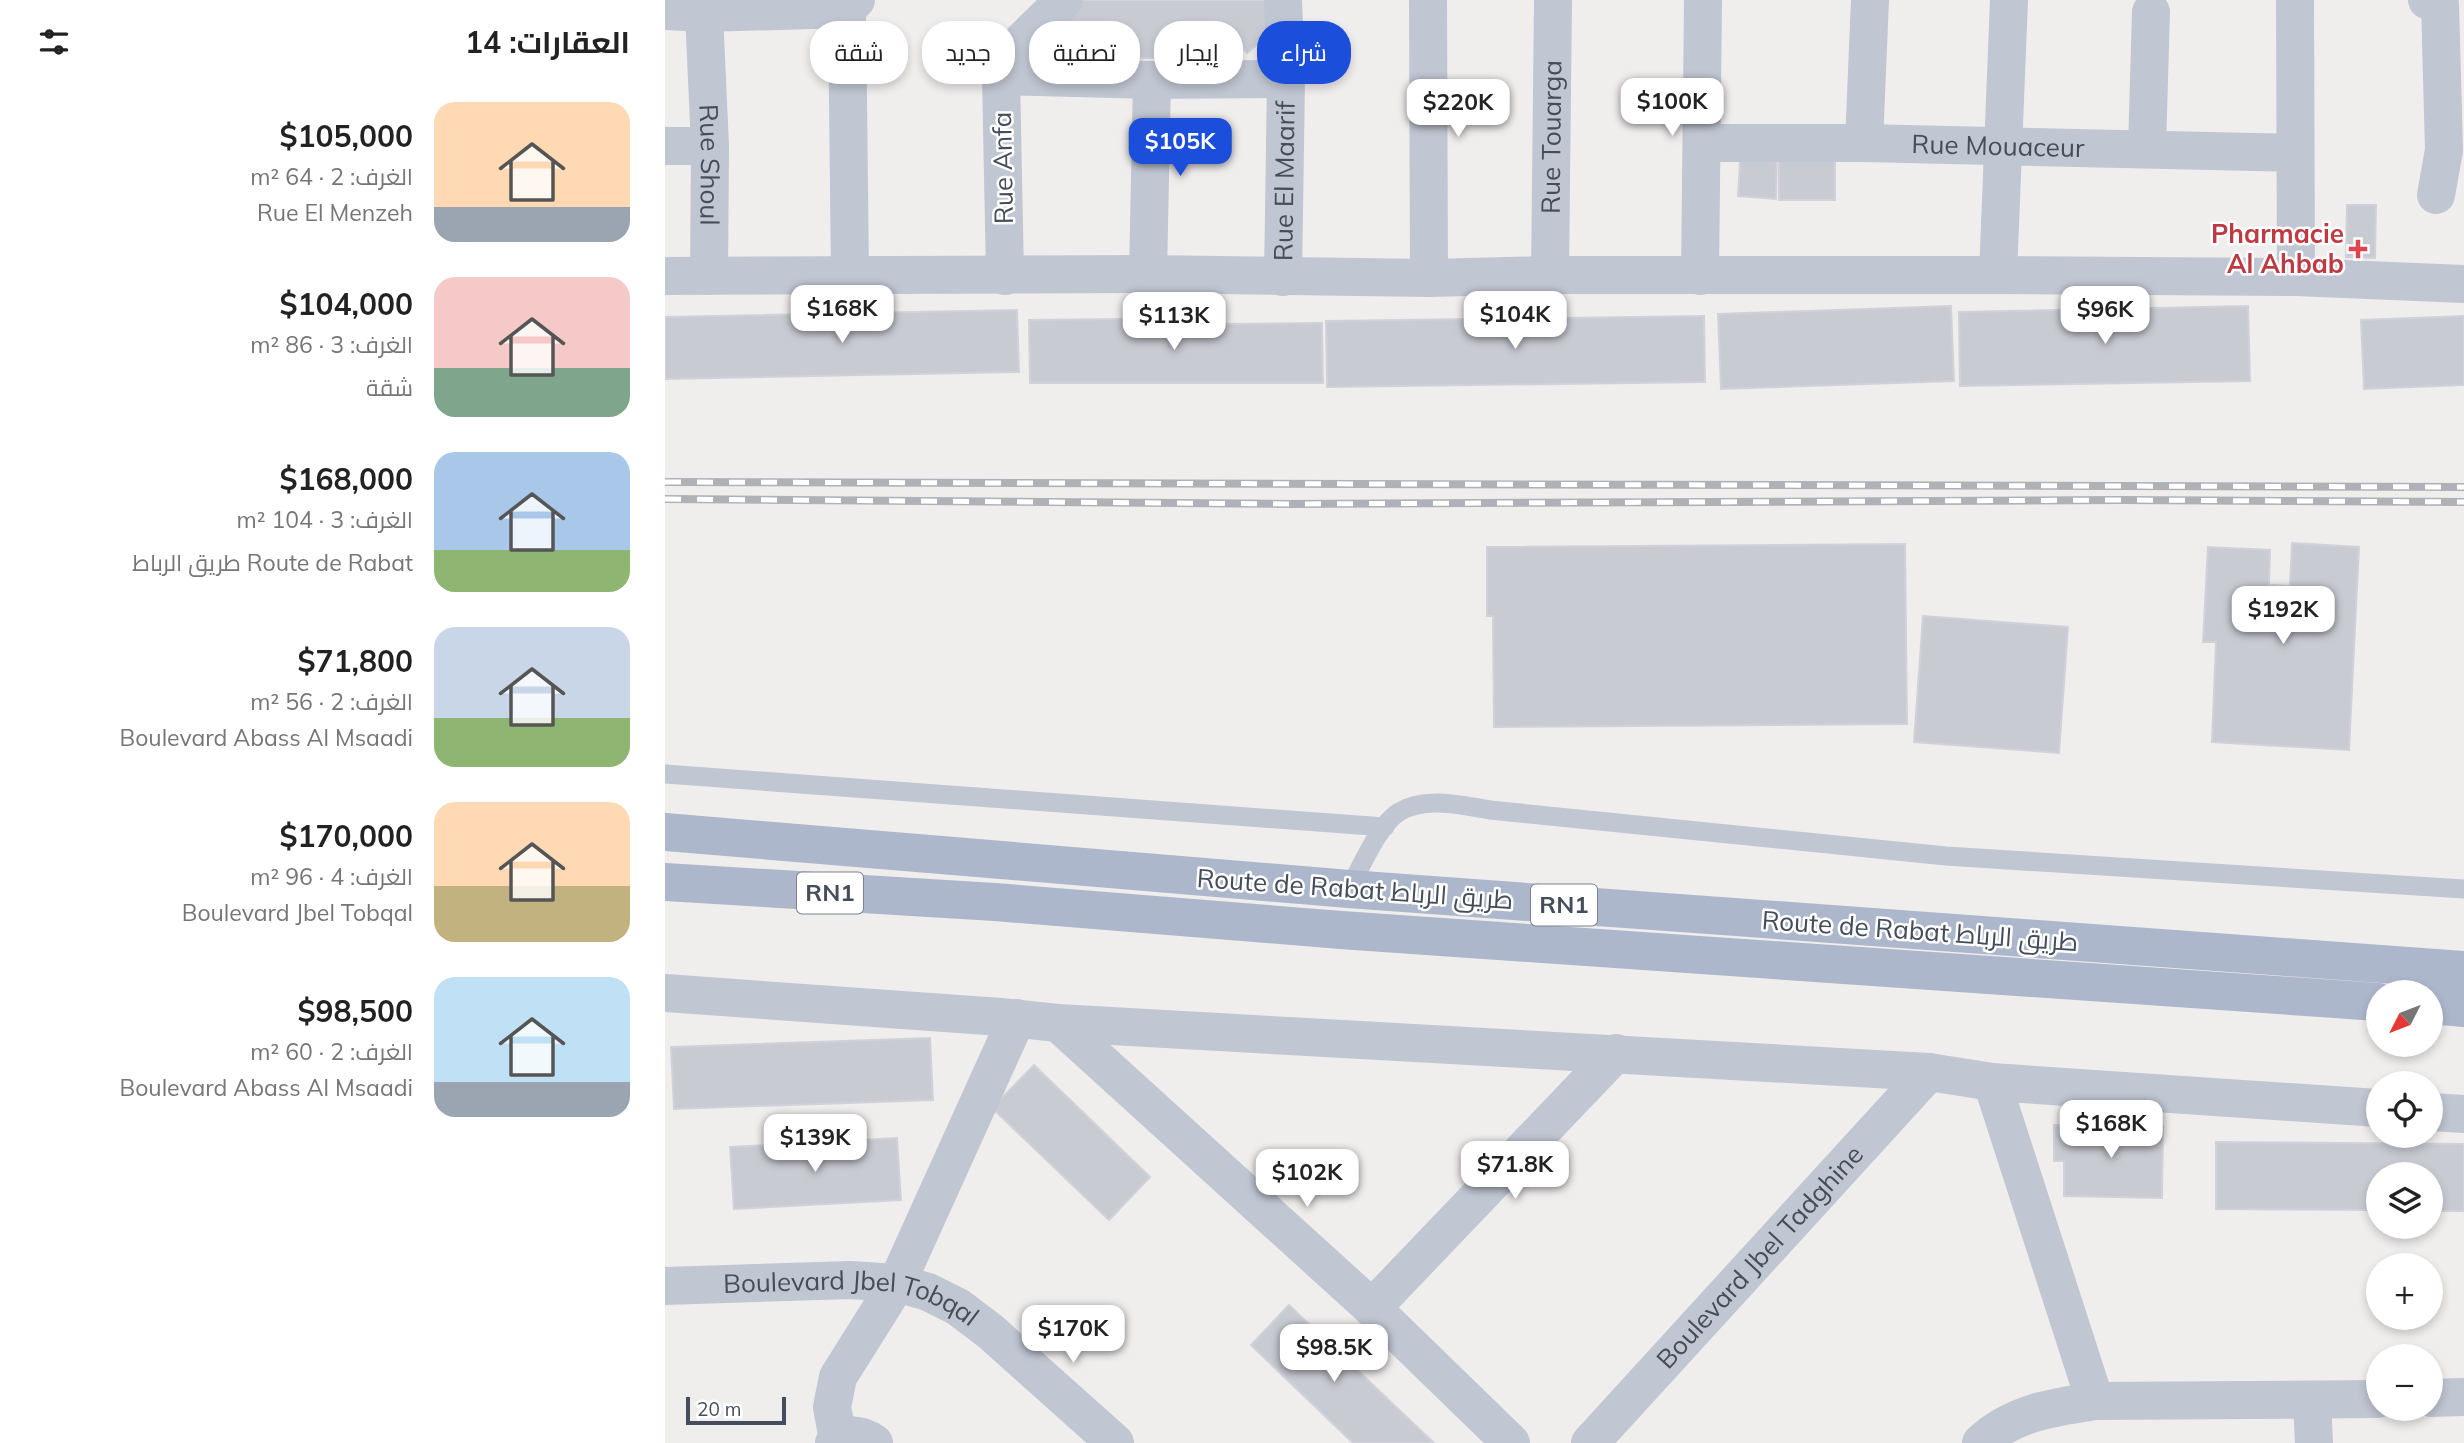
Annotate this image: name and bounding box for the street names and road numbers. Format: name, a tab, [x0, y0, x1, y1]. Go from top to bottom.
street label: Rue Touarga	[1534, 60, 1568, 214]
street label: Rue El Maarif	[1266, 99, 1302, 261]
street label: Rue Shoul	[692, 103, 727, 226]
street label: Rue Anfa	[985, 111, 1020, 225]
street label: Rue Mouaceur	[1911, 127, 2085, 164]
street label: Route de Rabat طريق الرباط	[1196, 861, 1514, 916]
road number: RN1	[797, 872, 863, 914]
road number: RN1	[1531, 884, 1597, 925]
street label: Route de Rabat طريق الرباط	[1761, 903, 2079, 958]
street label: Boulevard Jbel Tadghine	[1649, 1138, 1870, 1375]
street label: Boulevard Jbel Tobqal	[723, 1263, 986, 1333]

